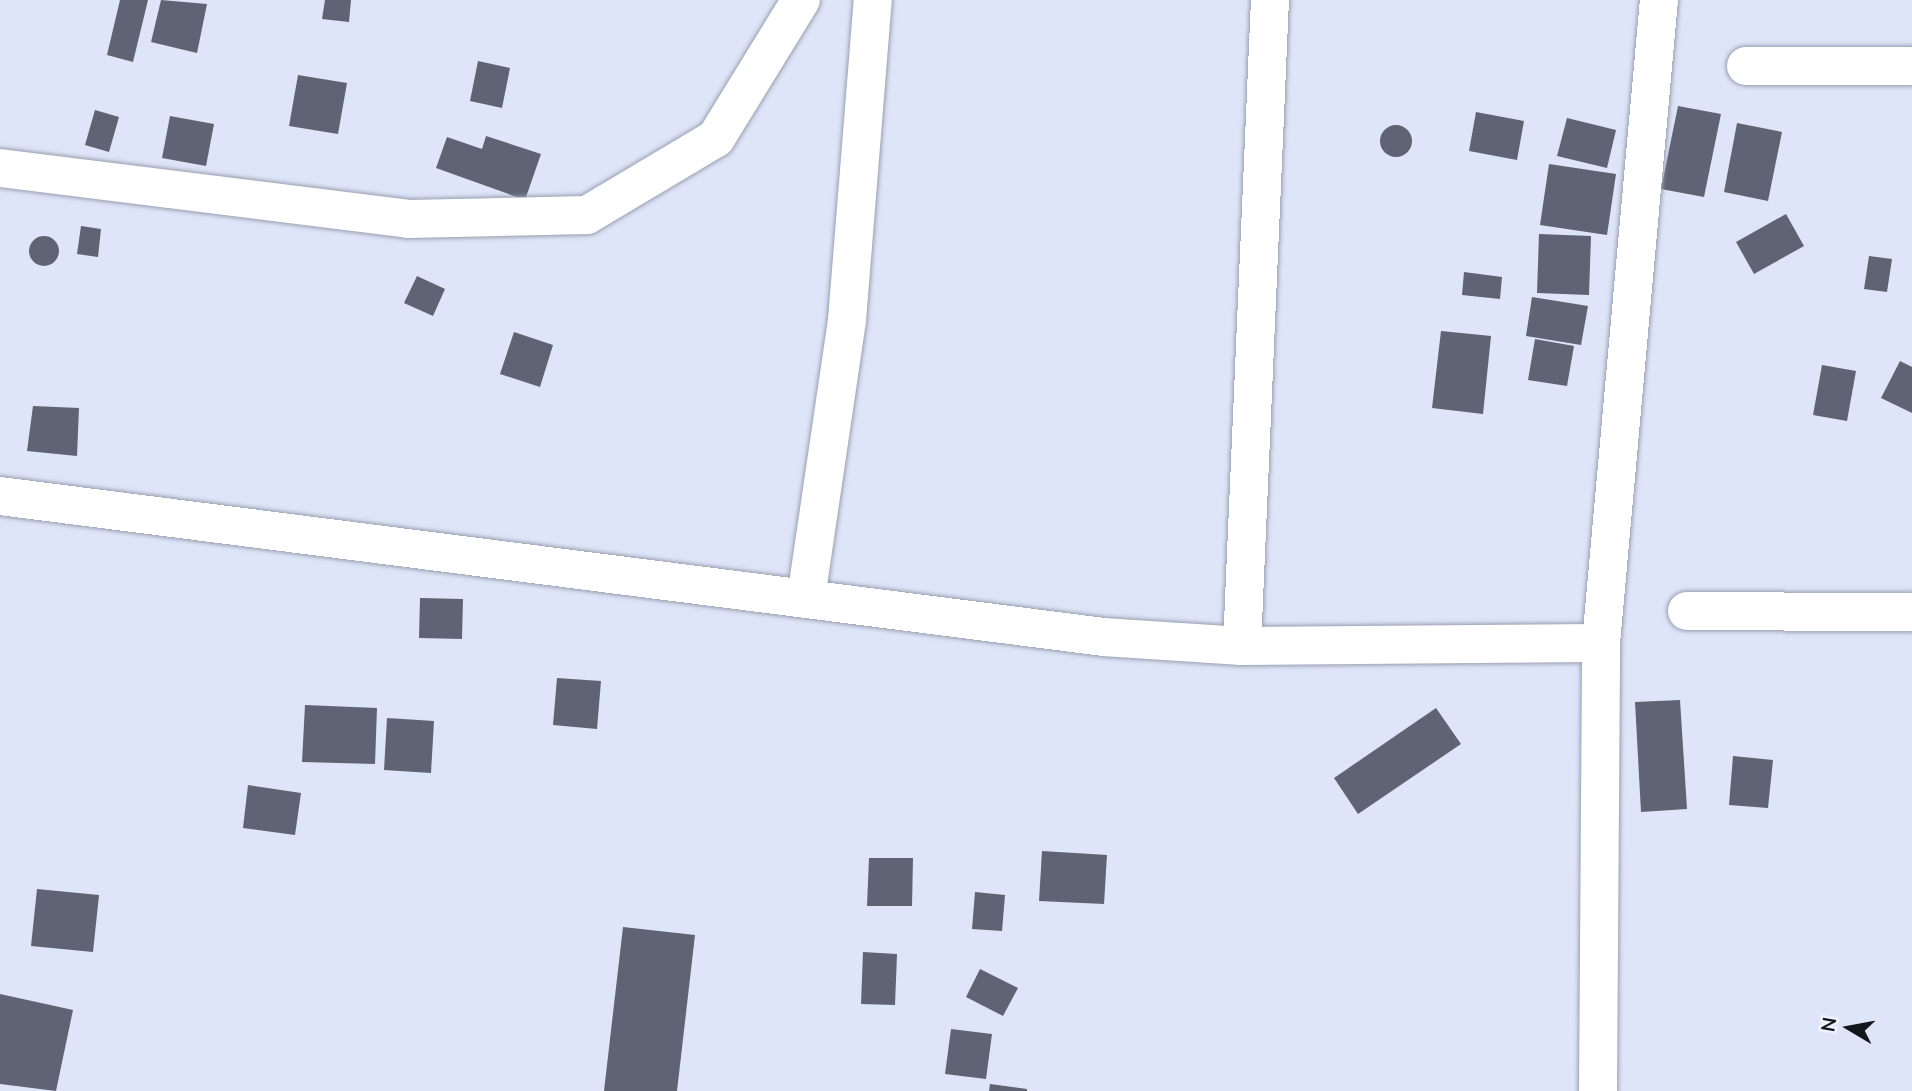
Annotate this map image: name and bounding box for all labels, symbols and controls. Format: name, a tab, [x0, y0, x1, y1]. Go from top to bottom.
north arrow	[1814, 993, 1884, 1063]
text: N	[1815, 1015, 1841, 1034]

